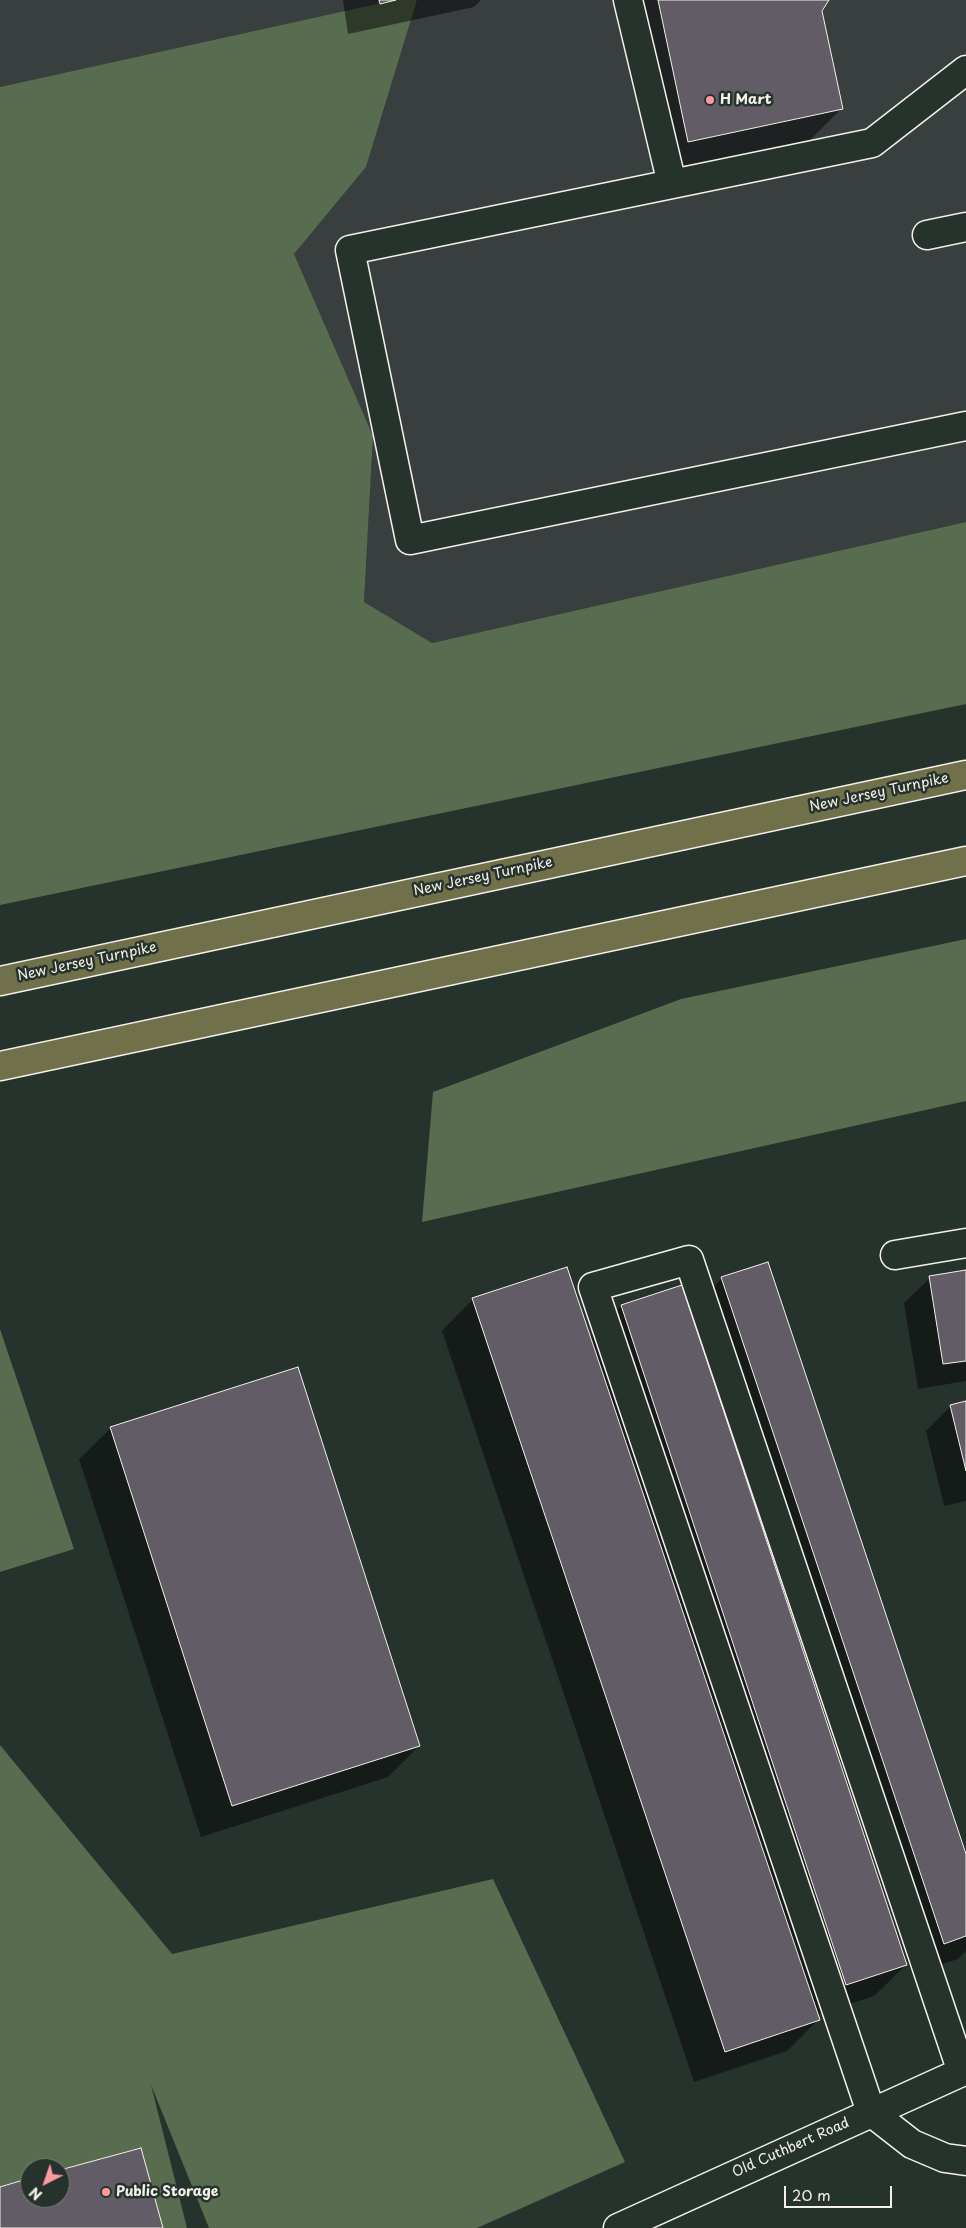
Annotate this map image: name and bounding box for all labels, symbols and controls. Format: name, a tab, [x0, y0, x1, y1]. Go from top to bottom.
place label: H Mart	[720, 92, 772, 108]
marker: H Mart	[704, 94, 716, 106]
street label: New Jersey Turnpike	[808, 770, 950, 816]
street label: New Jersey Turnpike	[412, 854, 554, 900]
street label: New Jersey Turnpike	[16, 939, 158, 985]
street label: Old Cuthbert Road	[730, 2115, 852, 2181]
north arrow	[20, 2158, 70, 2208]
scale bar	[786, 2176, 894, 2208]
text: N	[24, 2182, 47, 2206]
text: 20 m	[792, 2183, 831, 2206]
place label: Public Storage	[116, 2184, 218, 2200]
marker: Public Storage	[100, 2186, 112, 2198]

